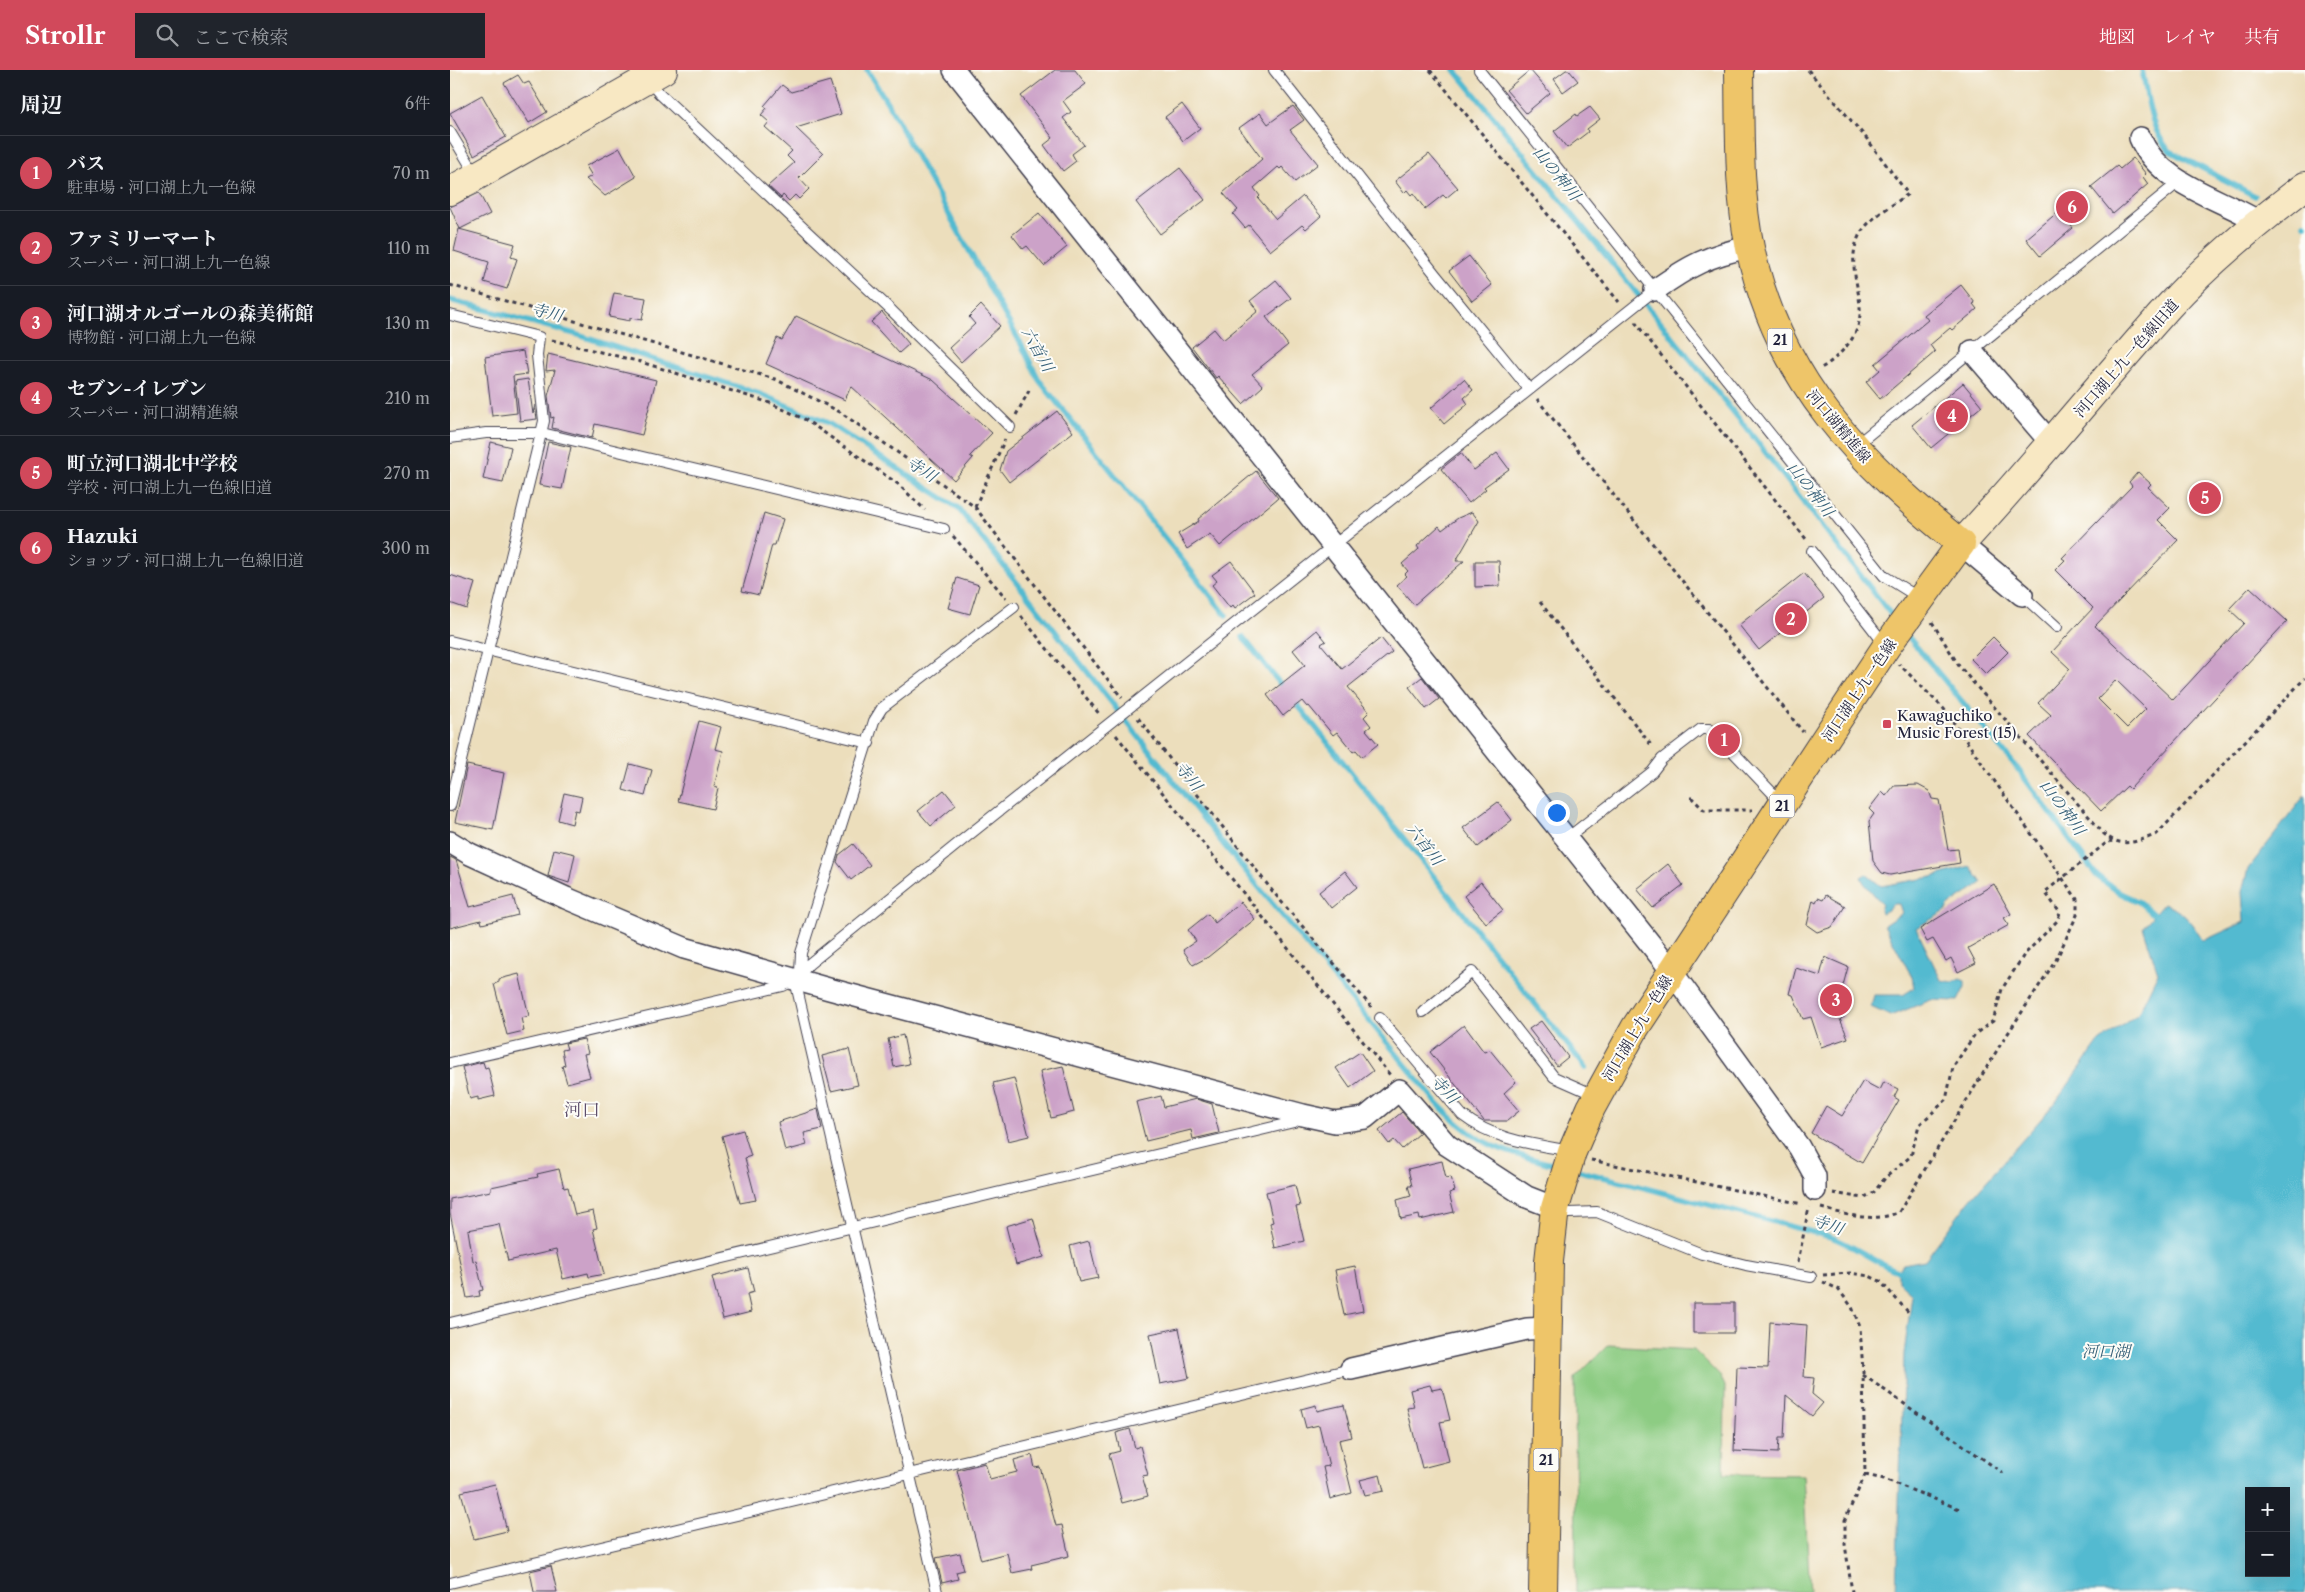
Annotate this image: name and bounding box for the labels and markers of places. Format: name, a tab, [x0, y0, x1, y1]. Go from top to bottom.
pin: 6	[2056, 188, 2088, 226]
pin: 4	[1936, 397, 1968, 435]
pin: 5	[2189, 479, 2221, 517]
pin: 2	[1775, 600, 1807, 638]
place label: Kawaguchiko Music Forest (15)	[1897, 706, 2016, 742]
marker: Kawaguchiko Music Forest (15)	[1881, 718, 1893, 730]
pin: 1	[1708, 721, 1740, 759]
pin: 3	[1820, 981, 1852, 1019]

